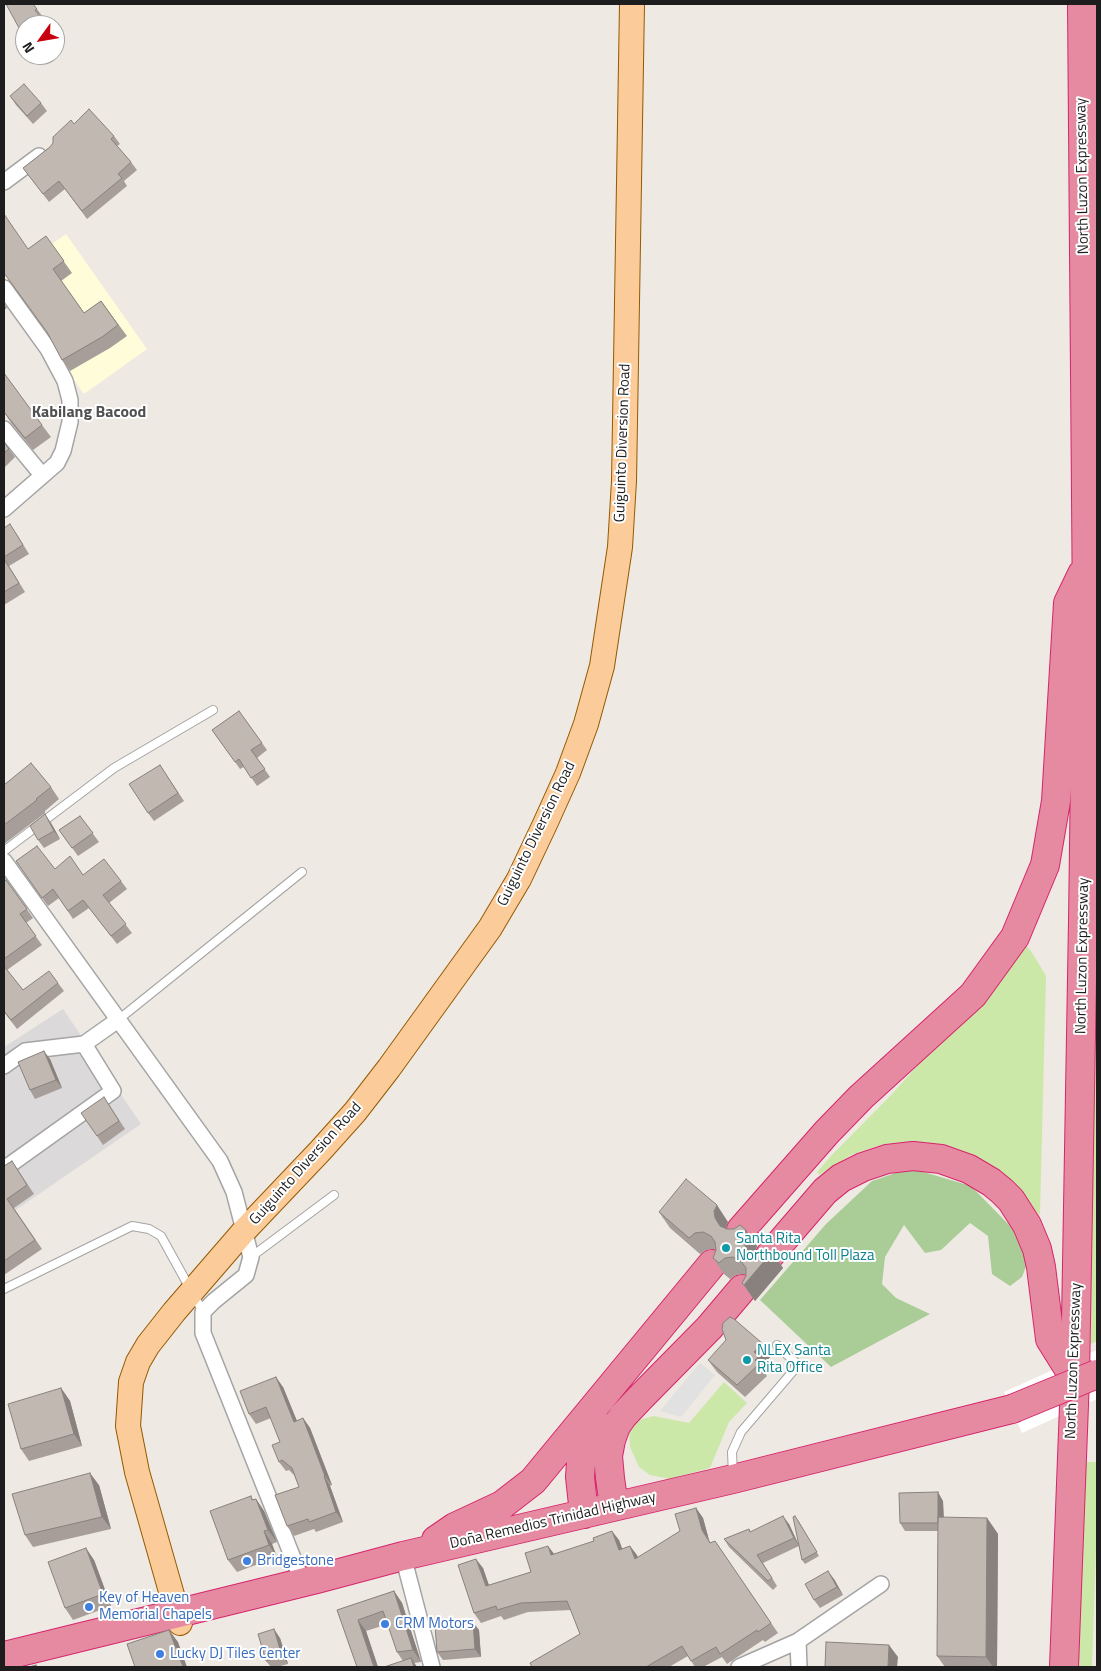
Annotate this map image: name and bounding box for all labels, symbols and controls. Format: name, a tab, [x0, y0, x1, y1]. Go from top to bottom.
north arrow	[15, 15, 65, 65]
text: N	[16, 38, 39, 57]
street label: North Luzon Expressway	[1073, 98, 1093, 254]
street label: Guiguinto Diversion Road	[611, 363, 635, 523]
district label: Kabilang Bacood	[32, 403, 146, 423]
street label: Guiguinto Diversion Road	[494, 759, 580, 909]
street label: North Luzon Expressway	[1073, 878, 1093, 1034]
street label: Guiguinto Diversion Road	[246, 1099, 366, 1229]
place label: Santa Rita Northbound Toll Plaza	[736, 1230, 874, 1265]
marker: Santa Rita Northbound Toll Plaza	[720, 1242, 732, 1254]
street label: North Luzon Expressway	[1062, 1283, 1086, 1439]
place label: NLEX Santa Rita Office	[757, 1342, 831, 1377]
marker: NLEX Santa Rita Office	[741, 1354, 753, 1366]
street label: Doña Remedios Trinidad Highway	[448, 1489, 658, 1553]
place label: Bridgestone	[257, 1552, 334, 1570]
marker: Bridgestone	[241, 1555, 253, 1567]
place label: Key of Heaven Memorial Chapels	[99, 1589, 212, 1624]
marker: Key of Heaven Memorial Chapels	[83, 1601, 95, 1613]
place label: CRM Motors	[395, 1615, 474, 1633]
marker: CRM Motors	[379, 1618, 391, 1630]
place label: Lucky DJ Tiles Center	[170, 1645, 300, 1663]
marker: Lucky DJ Tiles Center	[154, 1648, 166, 1660]

